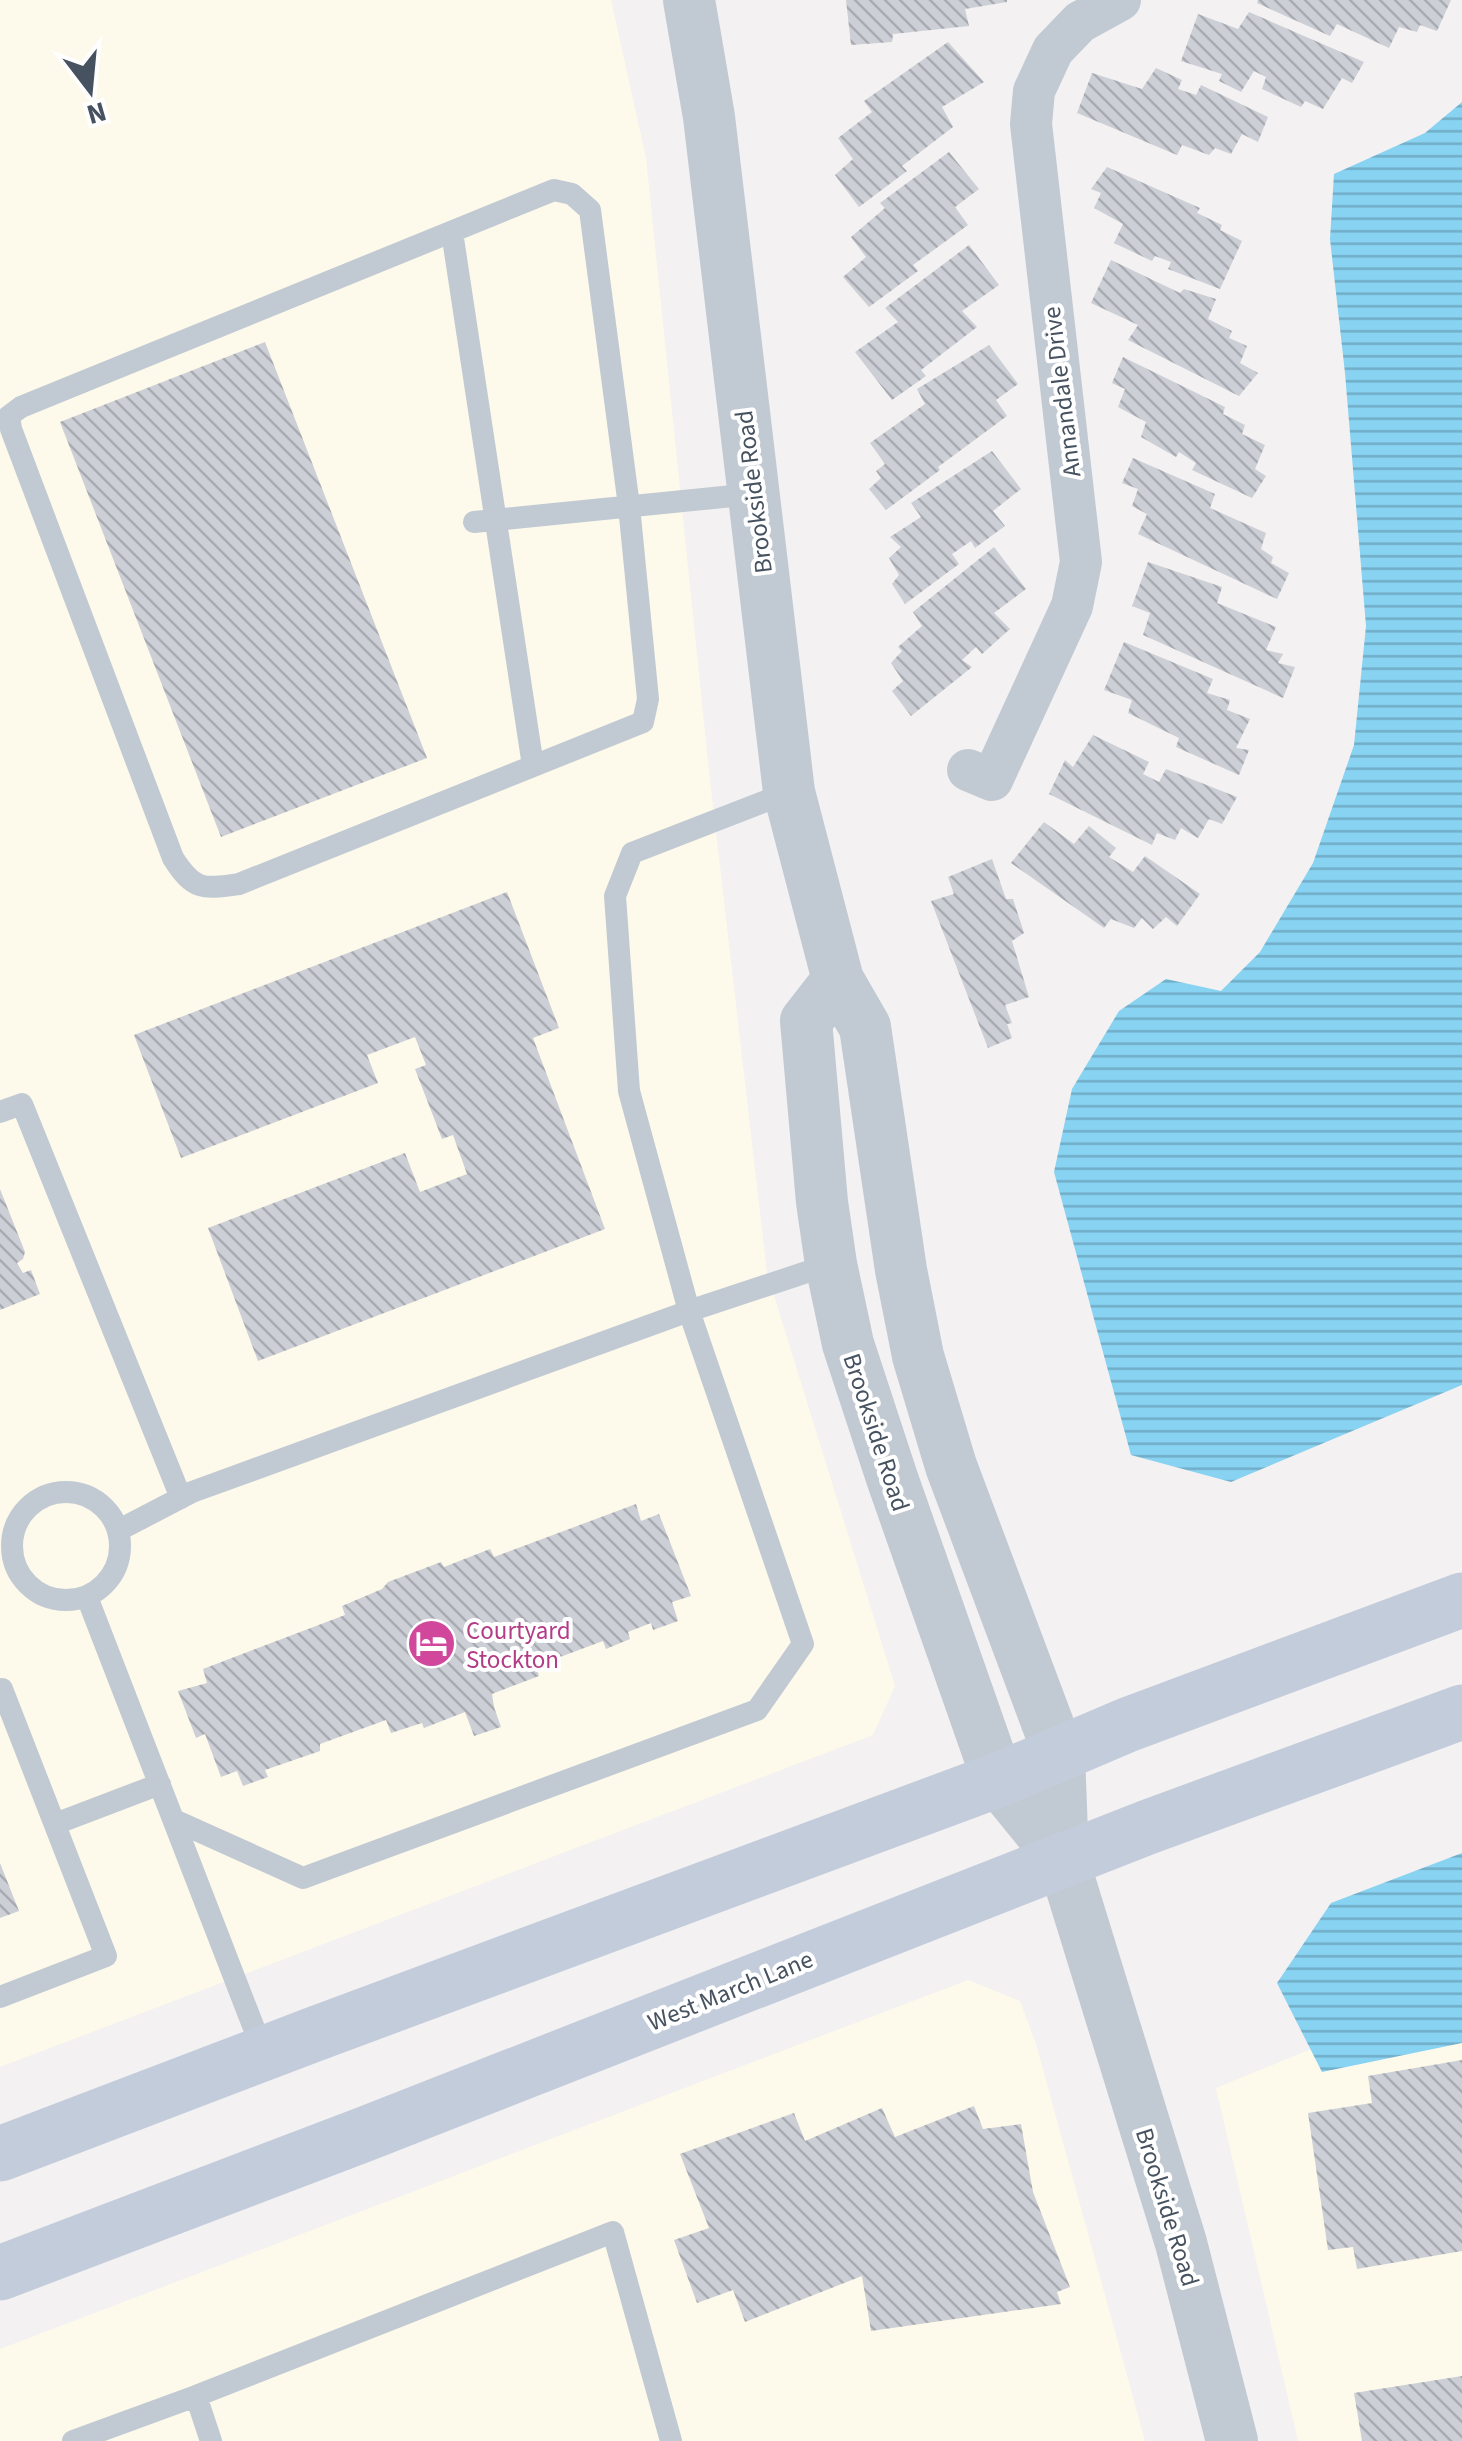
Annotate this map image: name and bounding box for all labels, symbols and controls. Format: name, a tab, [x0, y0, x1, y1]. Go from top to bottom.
north arrow	[40, 40, 140, 140]
text: N	[82, 91, 111, 135]
street label: Annandale Drive	[1034, 305, 1090, 479]
street label: Brookside Road	[726, 408, 782, 576]
street label: Brookside Road	[834, 1349, 919, 1516]
place label: Courtyard Stockton	[466, 1613, 571, 1678]
hotel icon: Courtyard Stockton	[405, 1618, 457, 1670]
street label: West March Lane	[642, 1941, 818, 2040]
street label: Brookside Road	[1126, 2124, 1208, 2291]

